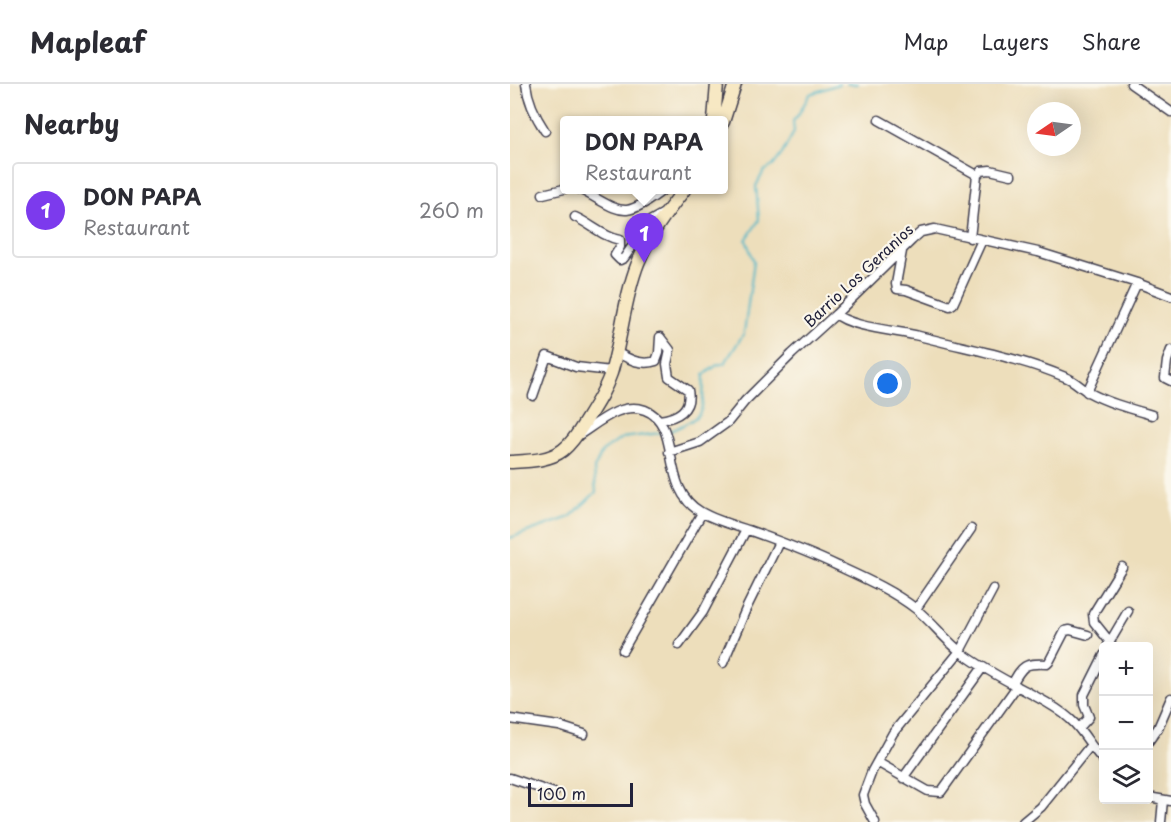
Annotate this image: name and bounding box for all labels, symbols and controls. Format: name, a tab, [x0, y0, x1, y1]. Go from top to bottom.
text: Mapleaf	[30, 20, 146, 63]
text: Map	[904, 25, 948, 57]
text: Layers	[981, 25, 1049, 57]
text: Share	[1082, 25, 1141, 57]
north arrow	[1027, 102, 1081, 156]
text: Nearby	[24, 104, 119, 143]
popup	[560, 116, 728, 194]
text: DON PAPA	[585, 124, 703, 157]
text: Restaurant	[585, 157, 692, 187]
text: DON PAPA	[83, 179, 201, 212]
text: 1	[41, 195, 50, 225]
text: 260 m	[419, 195, 484, 225]
text: Restaurant	[83, 212, 190, 242]
pin: 1	[624, 214, 664, 263]
street label: Barrio Los Geranios	[798, 218, 918, 332]
your location	[873, 369, 902, 398]
map controls	[1099, 642, 1153, 804]
button: +	[1099, 642, 1153, 696]
button: −	[1099, 696, 1153, 750]
button: layers	[1099, 750, 1153, 804]
scale bar	[528, 780, 633, 808]
text: 100 m	[537, 781, 586, 805]

